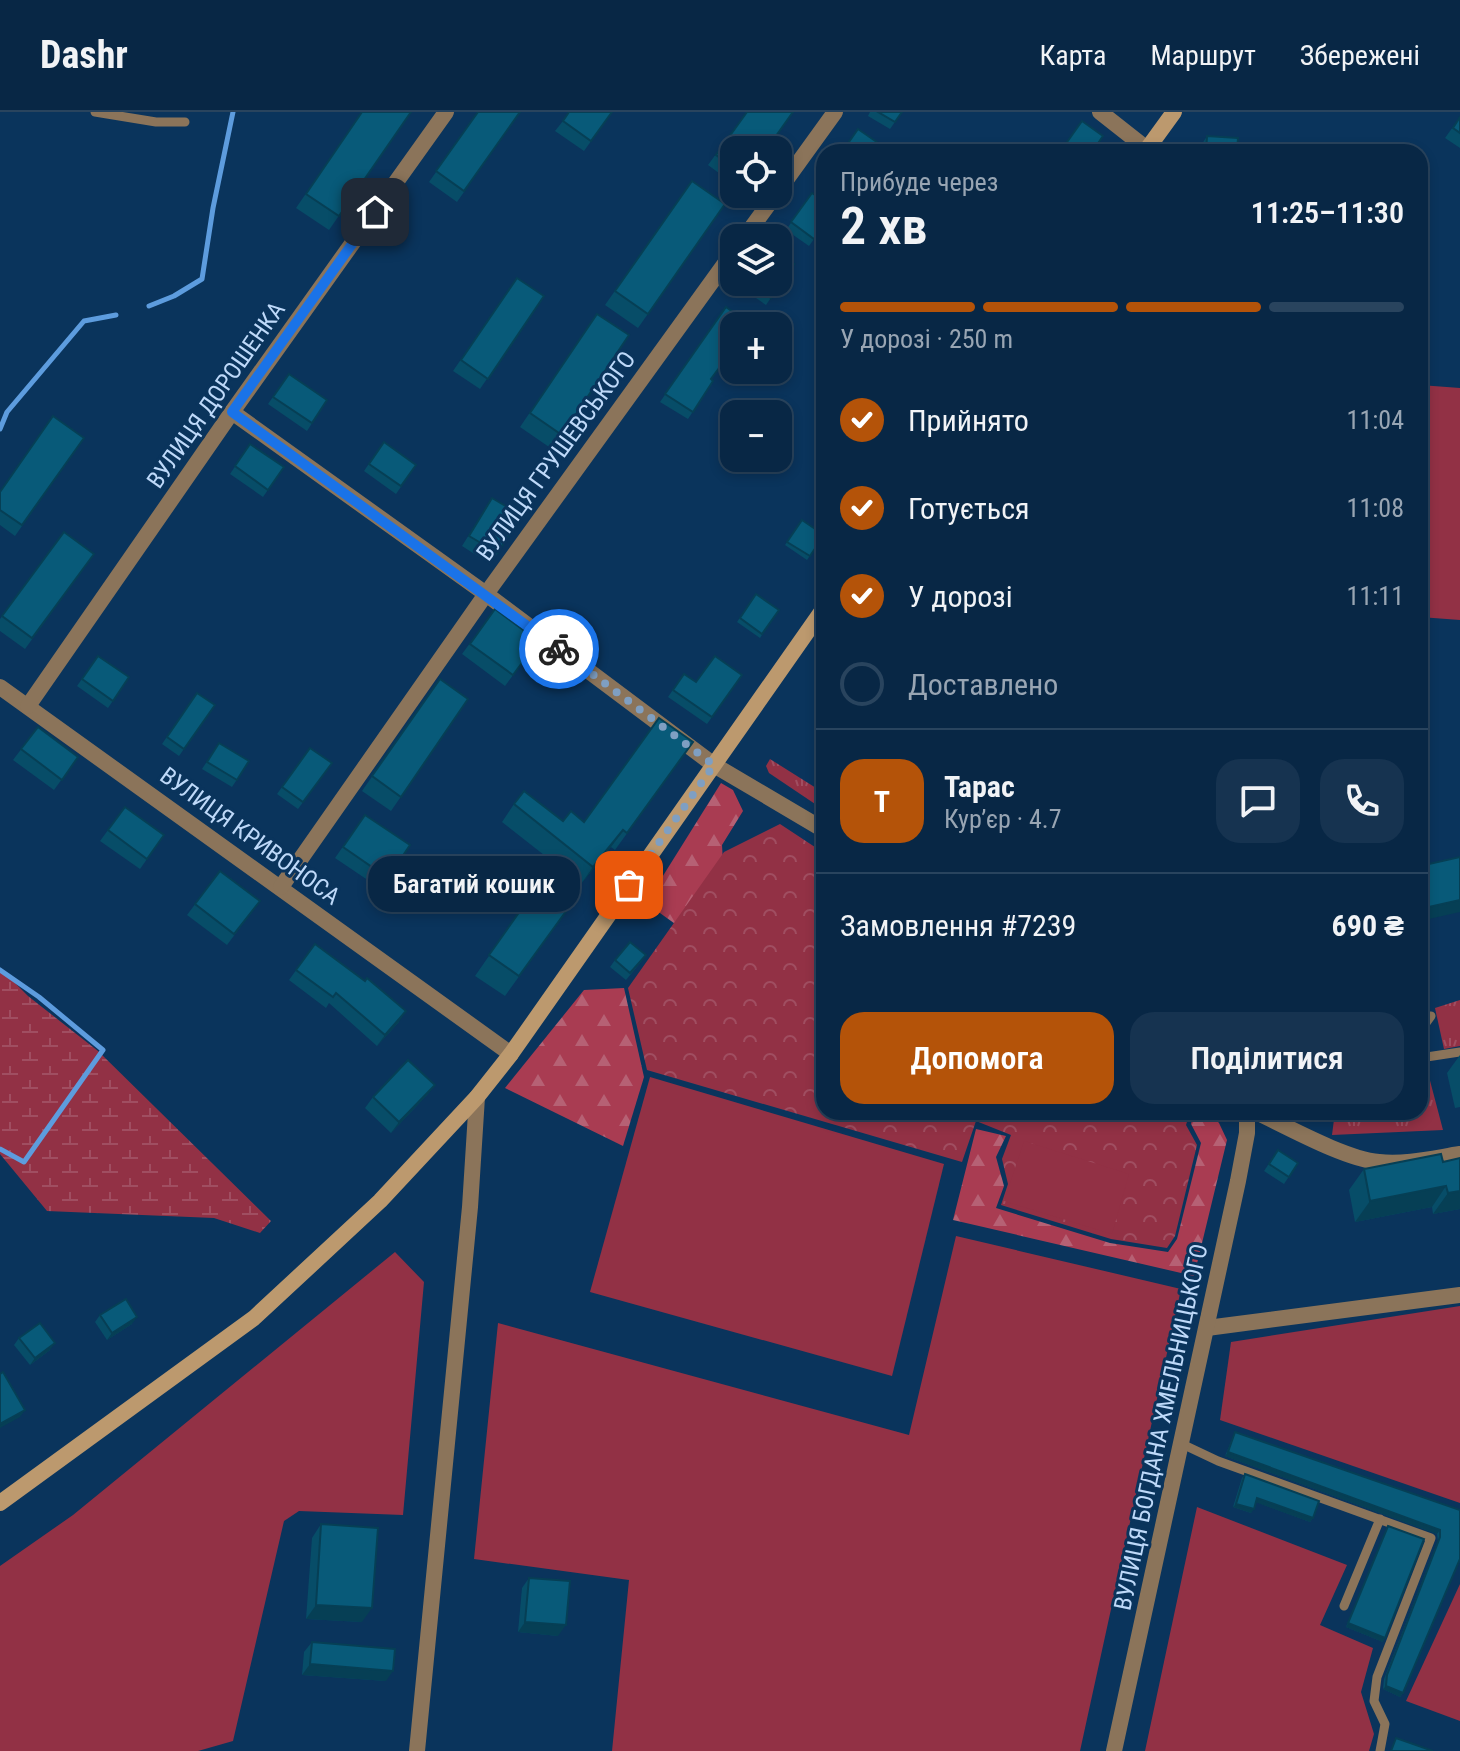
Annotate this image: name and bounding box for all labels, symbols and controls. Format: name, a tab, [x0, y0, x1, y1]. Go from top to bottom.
text: Dashr	[40, 33, 128, 77]
text: Карта	[1040, 39, 1106, 72]
text: Маршрут	[1150, 39, 1256, 72]
text: Збережені	[1300, 39, 1420, 72]
map controls	[720, 136, 792, 472]
button: locate	[720, 136, 792, 208]
text: Прибуде через	[840, 167, 998, 197]
pin	[341, 178, 409, 246]
icon: home	[353, 190, 397, 234]
text: 11:25–11:30	[1251, 195, 1404, 230]
text: 2 хв	[840, 196, 927, 257]
button: layers	[720, 224, 792, 296]
street label: ВУЛИЦЯ ДОРОШЕНКА	[141, 296, 291, 493]
button: +	[720, 312, 792, 384]
text: У дорозі · 250 m	[840, 324, 1013, 354]
street label: ВУЛИЦЯ ГРУШЕВСЬКОГО	[471, 346, 641, 566]
icon: check	[840, 398, 884, 442]
button: −	[720, 400, 792, 472]
text: Прийнято	[908, 403, 1029, 438]
text: 11:04	[1347, 405, 1404, 435]
icon: check	[840, 486, 884, 530]
text: Готується	[908, 491, 1029, 526]
text: 11:08	[1347, 493, 1404, 523]
icon: check	[840, 574, 884, 618]
text: У дорозі	[908, 579, 1013, 614]
text: 11:11	[1347, 581, 1404, 611]
courier	[519, 609, 599, 689]
icon: bike	[537, 627, 581, 671]
text: Доставлено	[908, 667, 1058, 702]
button: chat	[1216, 759, 1300, 843]
button: phone	[1320, 759, 1404, 843]
street label: ВУЛИЦЯ КРИВОНОСА	[155, 761, 345, 911]
text: Тарас	[944, 769, 1015, 804]
text: Т	[874, 784, 890, 819]
text: Кур’єр · 4.7	[944, 804, 1062, 834]
pin	[595, 851, 663, 919]
callout: Багатий кошик	[369, 857, 581, 913]
icon: bag	[607, 863, 651, 907]
text: Багатий кошик	[393, 869, 555, 899]
text: Замовлення #7239	[840, 908, 1076, 943]
text: 690 ₴	[1332, 908, 1404, 943]
button: Допомога	[840, 1012, 1114, 1104]
button: Поділитися	[1130, 1012, 1404, 1104]
street label: ВУЛИЦЯ БОГДАНА ХМЕЛЬНИЦЬКОГО	[1108, 1241, 1214, 1613]

